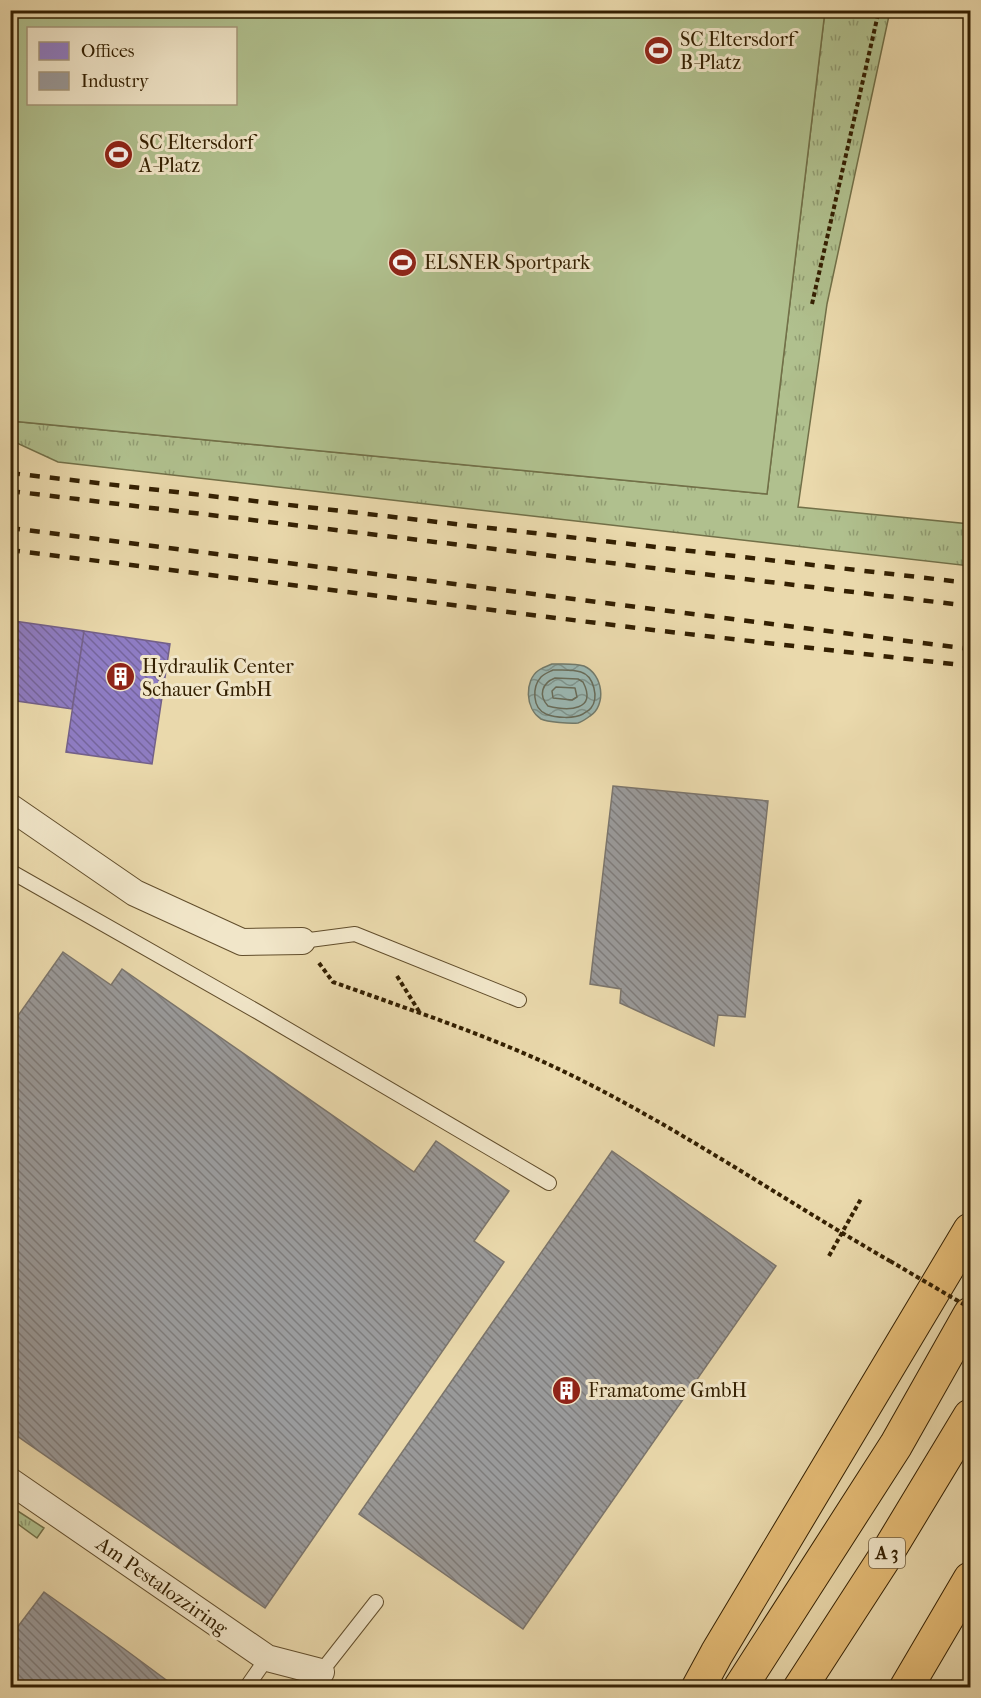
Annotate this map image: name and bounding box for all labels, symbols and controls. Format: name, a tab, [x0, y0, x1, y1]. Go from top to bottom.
legend	[27, 27, 237, 105]
place label: SC Eltersdorf B-Platz	[680, 28, 799, 74]
sports icon: SC Eltersdorf B-Platz	[643, 34, 675, 66]
text: Offices	[81, 41, 135, 62]
text: Industry	[81, 71, 150, 92]
place label: SC Eltersdorf A-Platz	[138, 131, 258, 177]
sports icon: SC Eltersdorf A-Platz	[102, 138, 134, 170]
sports icon: ELSNER Sportpark	[387, 246, 419, 278]
place label: ELSNER Sportpark	[424, 251, 591, 274]
place label: Hydraulik Center Schauer GmbH	[142, 655, 294, 701]
building icon: Hydraulik Center Schauer GmbH	[105, 661, 137, 693]
building icon: Framatome GmbH	[551, 1374, 583, 1406]
place label: Framatome GmbH	[588, 1379, 747, 1402]
street label: Am Pestalozziring	[91, 1532, 232, 1640]
road number: A 3	[869, 1538, 905, 1568]

